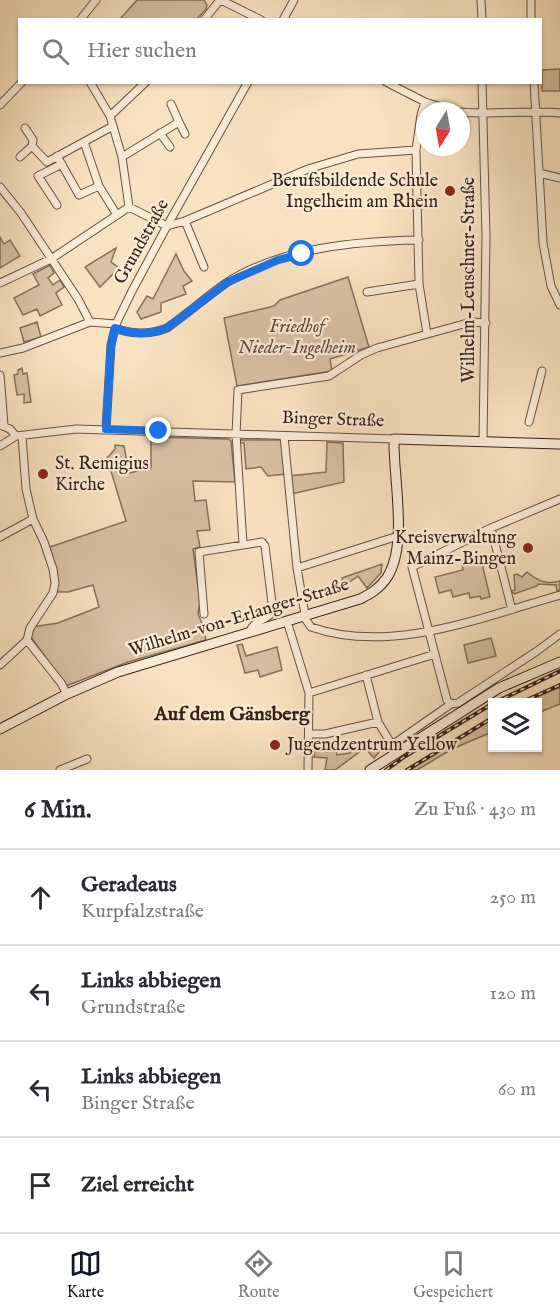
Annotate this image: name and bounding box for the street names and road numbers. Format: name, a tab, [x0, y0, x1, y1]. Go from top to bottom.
street label: Wilhelm-Leuschner-Straße	[458, 177, 481, 383]
street label: Grundstraße	[109, 195, 175, 289]
street label: Binger Straße	[282, 407, 384, 433]
street label: Wilhelm-von-Erlanger-Straße	[126, 574, 352, 662]

